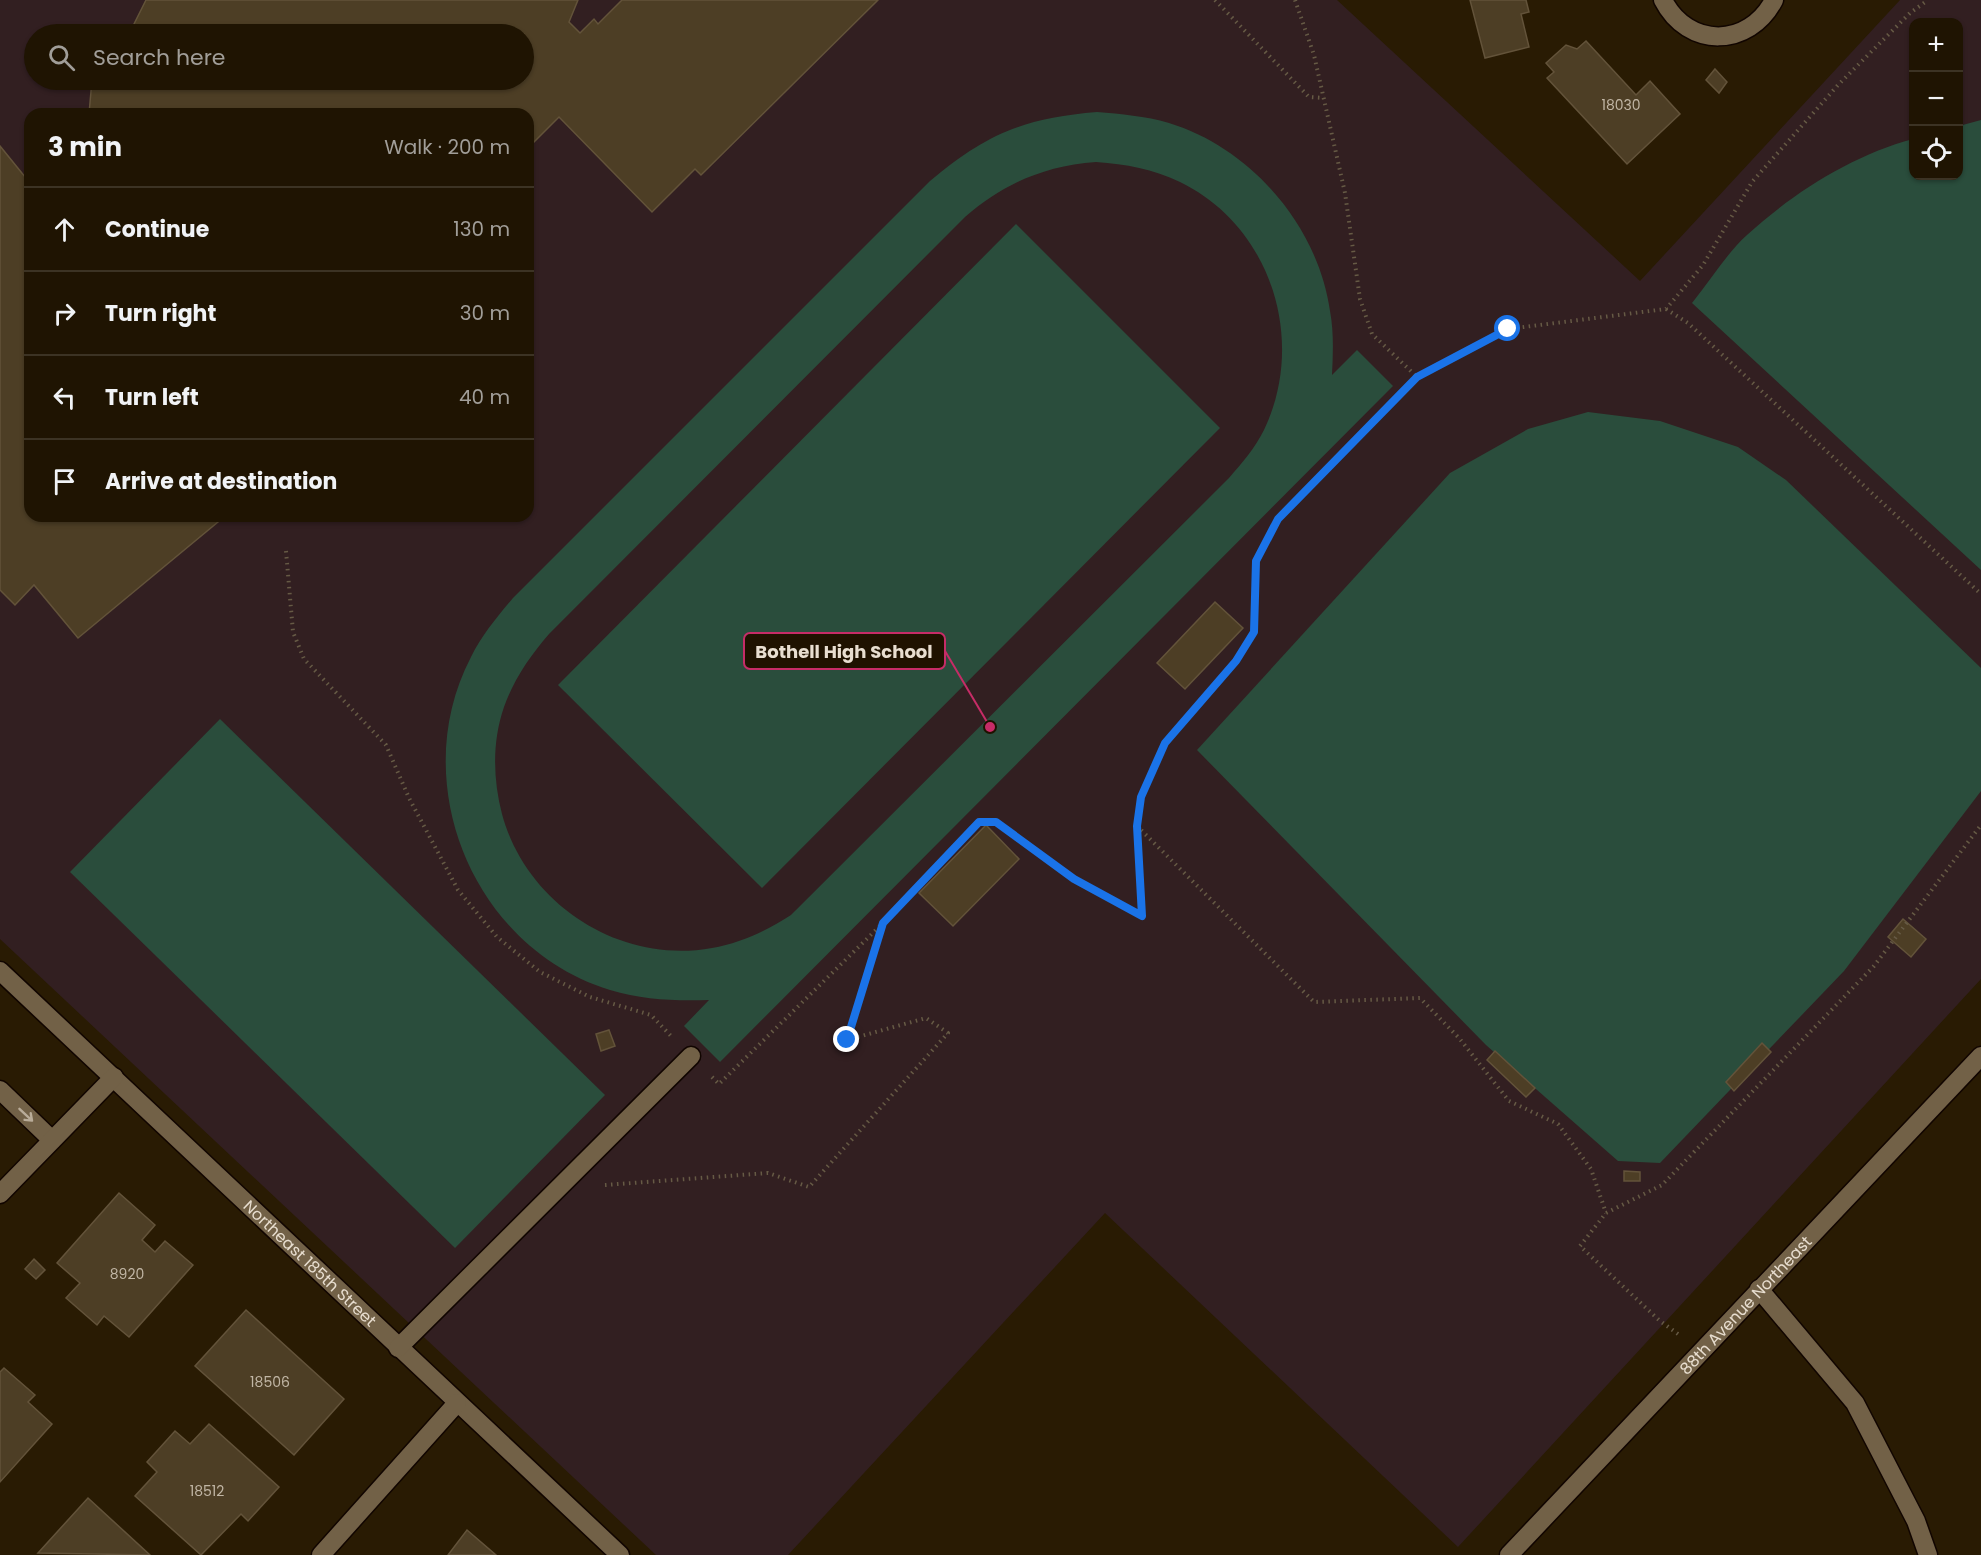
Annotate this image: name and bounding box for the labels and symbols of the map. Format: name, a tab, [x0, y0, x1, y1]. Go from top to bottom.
house number: 18030	[1601, 95, 1641, 115]
route start	[1494, 315, 1520, 341]
callout: Bothell High School	[744, 633, 945, 669]
text: Bothell High School	[755, 639, 933, 664]
route end	[833, 1026, 859, 1052]
one-way arrow	[19, 1108, 34, 1122]
street label: Northeast 185th Street	[238, 1195, 382, 1332]
street label: 88th Avenue Northeast	[1674, 1231, 1817, 1380]
house number: 8920	[110, 1264, 144, 1284]
house number: 18506	[250, 1372, 290, 1392]
house number: 18512	[190, 1481, 224, 1501]

